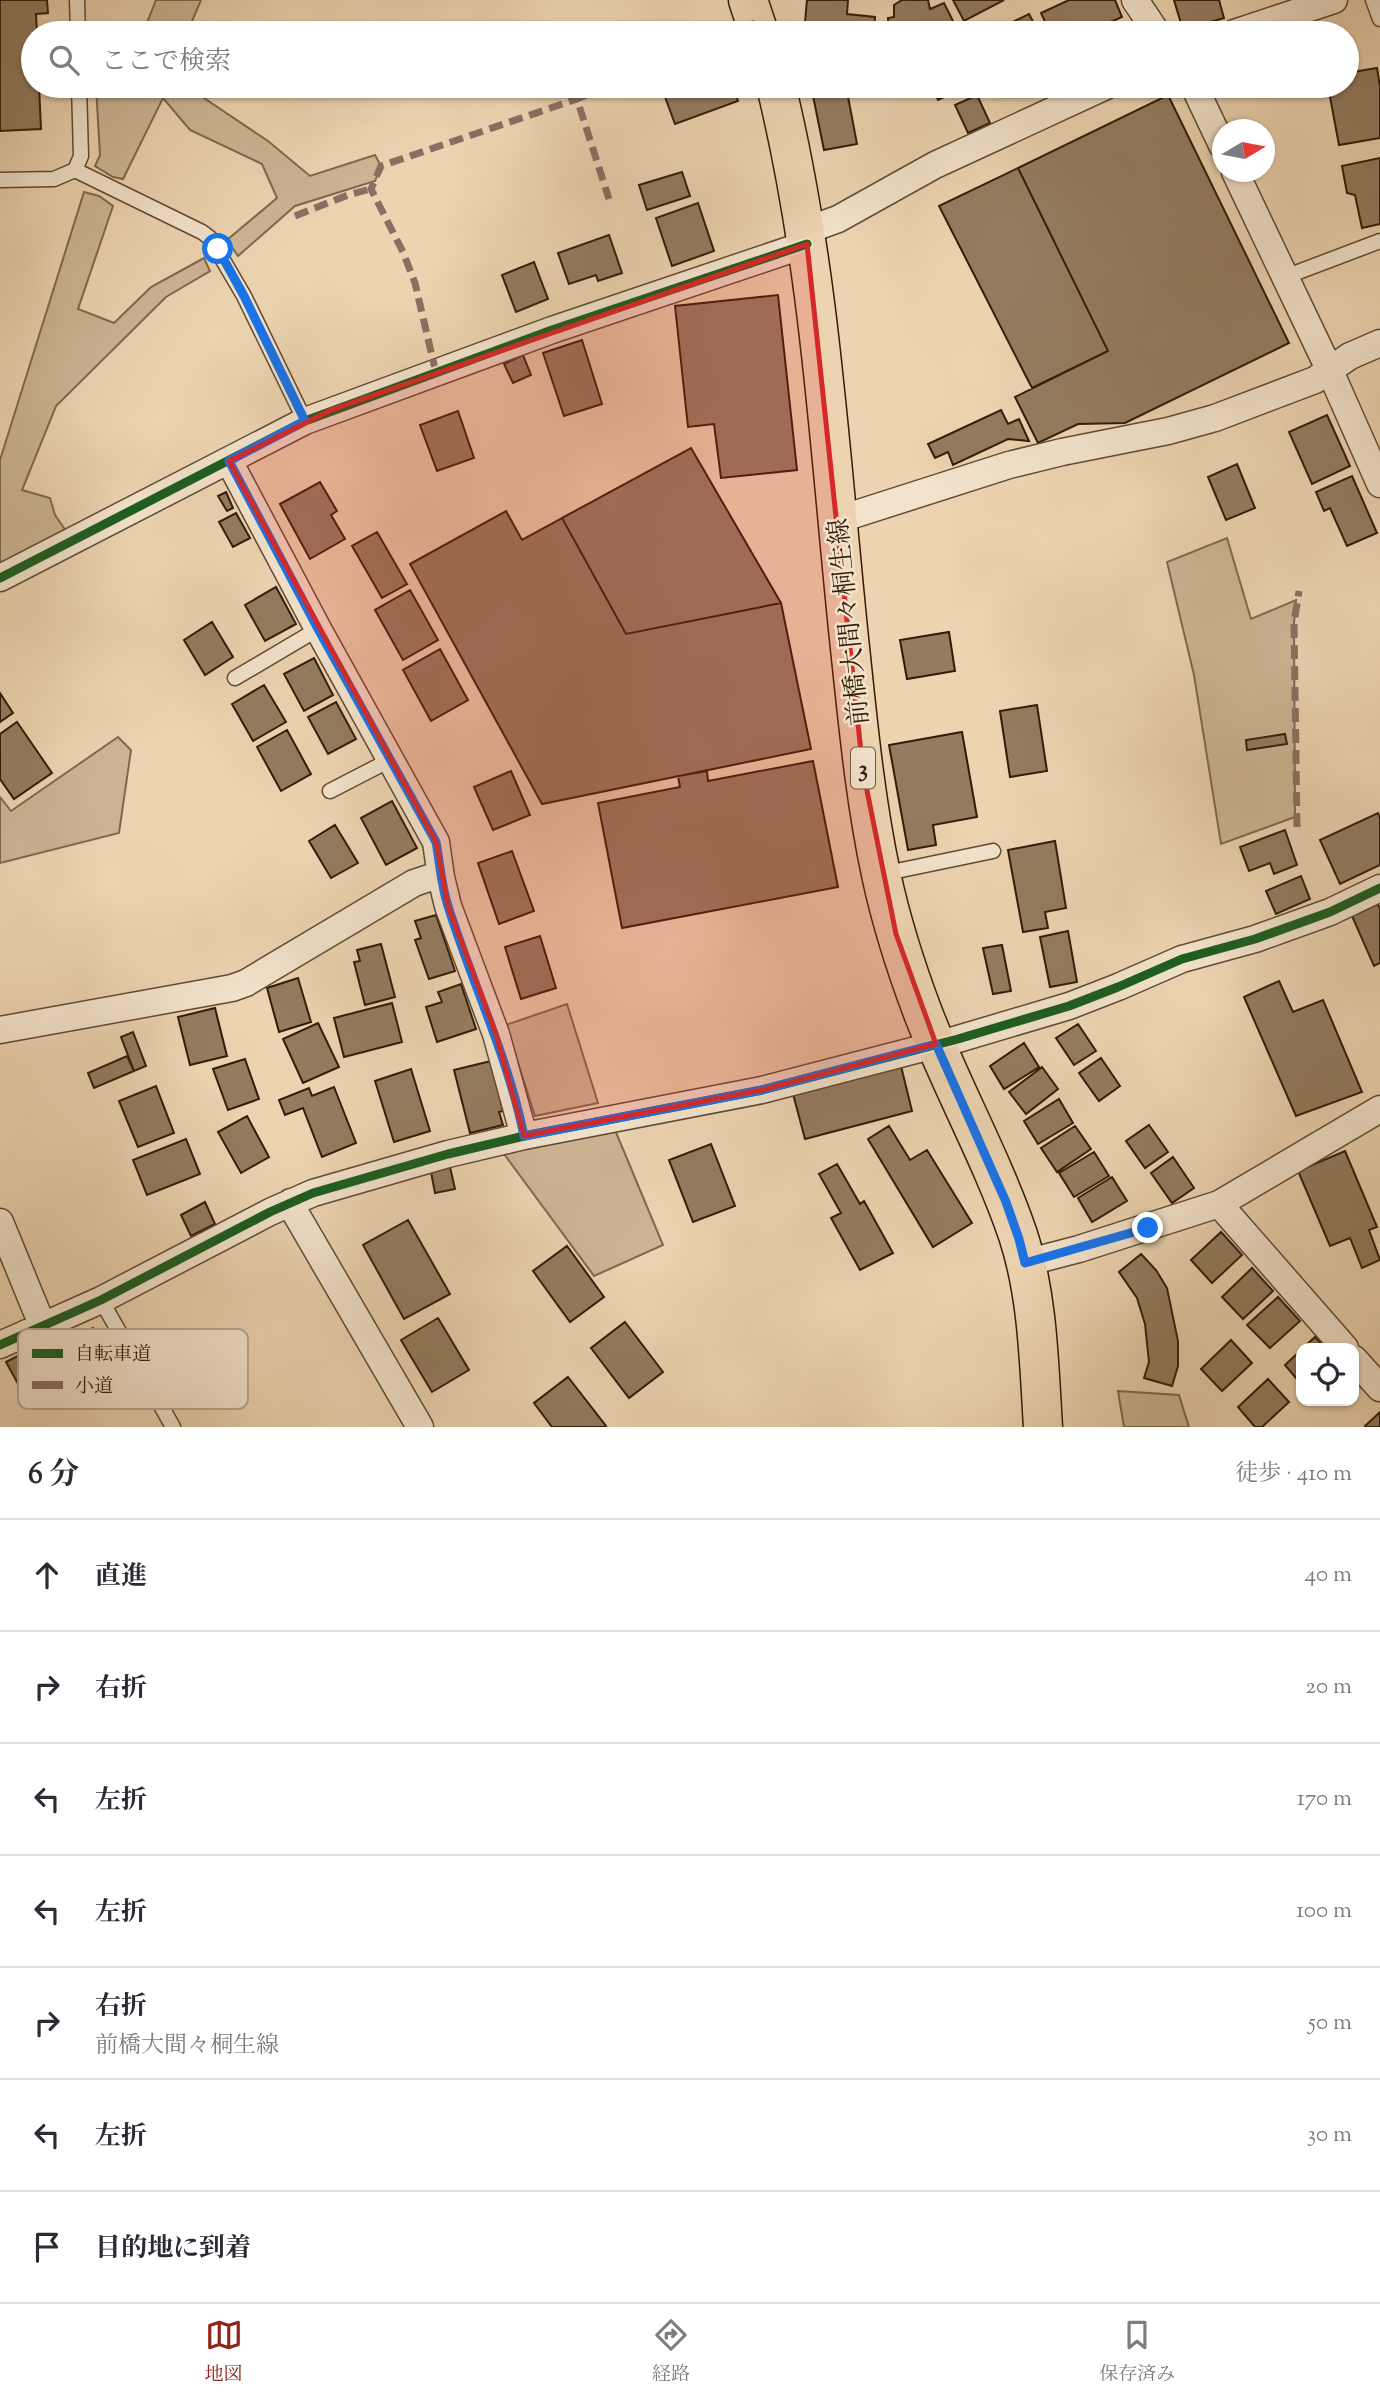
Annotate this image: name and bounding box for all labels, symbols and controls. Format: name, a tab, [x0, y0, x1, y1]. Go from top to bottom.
search box	[21, 21, 1359, 98]
icon: search	[45, 41, 83, 79]
text: ここで検索	[101, 44, 231, 81]
north arrow	[1212, 119, 1275, 182]
route start	[202, 233, 233, 264]
street label: 前橋大間々桐生線	[821, 516, 880, 727]
road number: 3	[851, 748, 875, 788]
route end	[1132, 1212, 1163, 1243]
legend	[18, 1329, 248, 1409]
text: 自転車道	[75, 1342, 151, 1369]
map controls	[1296, 1343, 1359, 1406]
button: locate	[1296, 1343, 1359, 1406]
text: 小道	[75, 1374, 113, 1401]
text: 6 分	[28, 1454, 79, 1497]
text: 徒歩 · 410 m	[1235, 1458, 1352, 1491]
icon: ahead	[28, 1556, 66, 1594]
text: 直進	[95, 1559, 147, 1596]
text: 40 m	[1305, 1559, 1352, 1592]
icon: right	[28, 1668, 66, 1706]
text: 右折	[95, 1671, 147, 1708]
text: 20 m	[1305, 1671, 1352, 1704]
icon: left	[28, 1780, 66, 1818]
text: 左折	[95, 1783, 147, 1820]
text: 170 m	[1297, 1783, 1352, 1816]
icon: left	[28, 1892, 66, 1930]
text: 左折	[95, 1895, 147, 1932]
text: 100 m	[1296, 1895, 1352, 1928]
text: 右折	[95, 1989, 147, 2026]
icon: right	[28, 2004, 66, 2042]
text: 50 m	[1308, 2007, 1352, 2040]
text: 前橋大間々桐生線	[95, 2030, 279, 2063]
icon: left	[28, 2116, 66, 2154]
text: 左折	[95, 2119, 147, 2156]
text: 30 m	[1307, 2119, 1352, 2152]
icon: arrive	[28, 2228, 66, 2266]
text: 目的地に到着	[95, 2231, 251, 2268]
tab: 地図	[205, 2316, 243, 2389]
tab: 経路	[652, 2316, 690, 2389]
tab: 保存済み	[1099, 2316, 1175, 2389]

